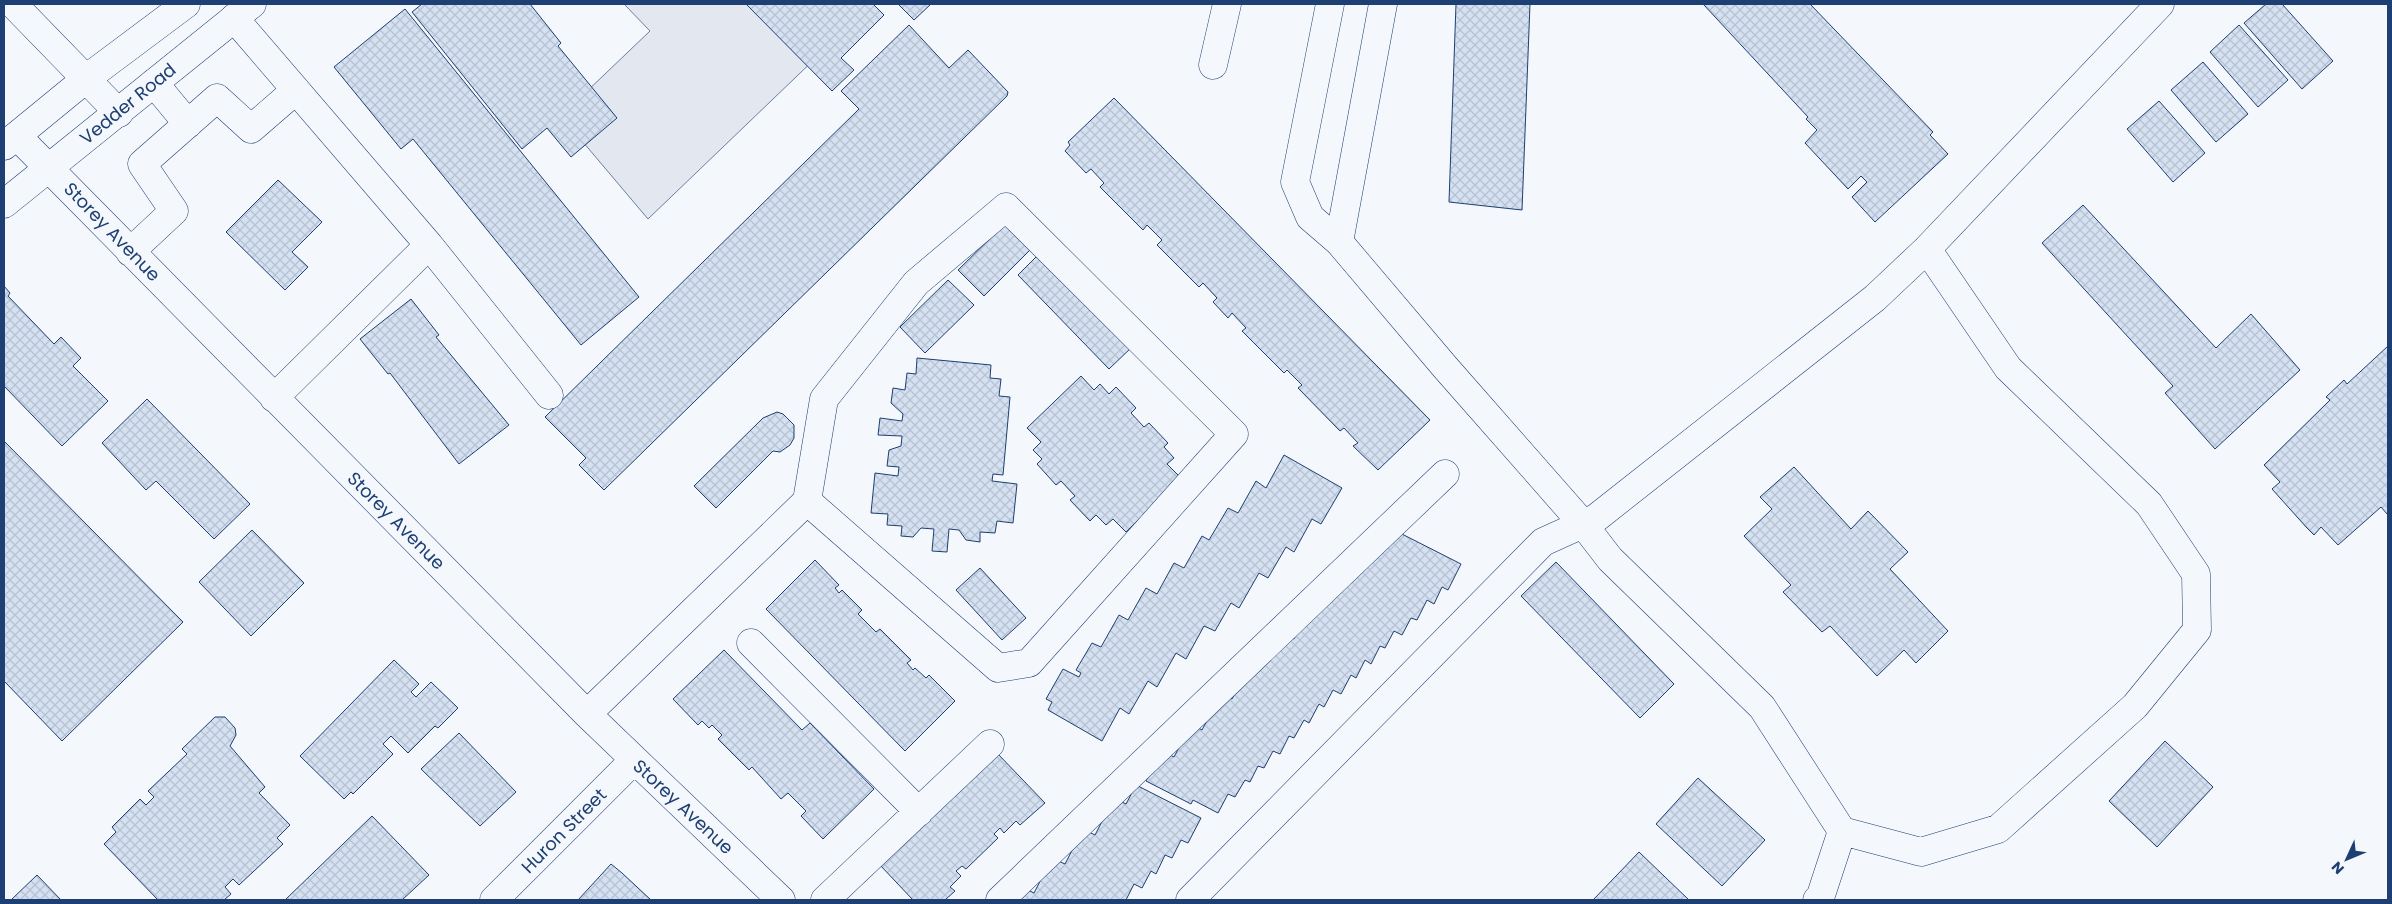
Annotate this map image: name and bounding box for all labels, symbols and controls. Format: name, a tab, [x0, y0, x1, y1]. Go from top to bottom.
street label: Vedder Road	[74, 57, 181, 150]
street label: Storey Avenue	[59, 177, 166, 287]
street label: Storey Avenue	[342, 466, 451, 575]
street label: Storey Avenue	[628, 753, 739, 860]
street label: Huron Street	[515, 782, 612, 879]
north arrow	[2322, 834, 2372, 884]
text: N	[2327, 857, 2348, 879]

